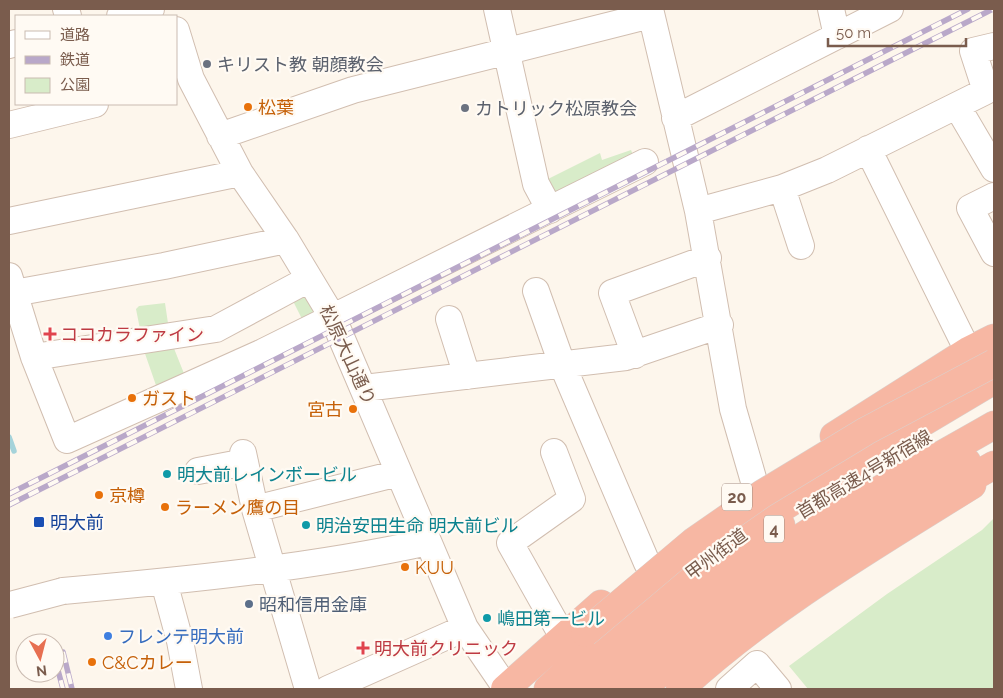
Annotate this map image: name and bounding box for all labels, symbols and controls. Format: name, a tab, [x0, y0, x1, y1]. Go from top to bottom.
legend	[15, 15, 178, 105]
scale bar	[828, 15, 966, 47]
text: 50 m	[836, 24, 871, 42]
text: 道路	[60, 26, 90, 44]
text: 鉄道	[60, 51, 90, 69]
place label: キリスト教 朝顔教会	[217, 54, 384, 75]
marker: キリスト教 朝顔教会	[201, 58, 213, 70]
text: 公園	[60, 76, 90, 94]
place label: 松葉	[258, 97, 294, 118]
place label: カトリック松原教会	[475, 98, 637, 119]
marker: 松葉	[242, 101, 254, 113]
marker: カトリック松原教会	[459, 102, 471, 114]
street label: 松原大山通り	[316, 302, 380, 408]
place label: ココカラファイン	[60, 324, 204, 345]
marker: ココカラファイン	[44, 328, 56, 340]
place label: ガスト	[142, 388, 196, 409]
marker: ガスト	[126, 392, 138, 404]
place label: 宮古	[307, 399, 343, 420]
marker: 宮古	[347, 403, 359, 415]
street label: 首都高速4号新宿線	[793, 425, 935, 523]
place label: 明大前レインボービル	[177, 464, 357, 485]
marker: 明大前レインボービル	[161, 468, 173, 480]
road number: 20	[722, 484, 752, 511]
place label: 京樽	[109, 485, 145, 506]
marker: 京樽	[93, 489, 105, 501]
place label: ラーメン鷹の目	[175, 497, 300, 518]
marker: ラーメン鷹の目	[159, 501, 171, 513]
place label: 明大前	[50, 512, 104, 533]
marker: 明大前	[32, 515, 46, 529]
place label: 明治安田生命 明大前ビル	[316, 515, 519, 536]
road number: 4	[764, 516, 784, 542]
marker: 明治安田生命 明大前ビル	[300, 519, 312, 531]
street label: 甲州街道	[681, 524, 751, 584]
place label: KUU	[415, 557, 454, 578]
marker: KUU	[399, 561, 411, 573]
place label: 昭和信用金庫	[259, 594, 367, 615]
marker: 昭和信用金庫	[243, 598, 255, 610]
place label: 嶋田第一ビル	[497, 608, 605, 629]
marker: 嶋田第一ビル	[481, 612, 493, 624]
place label: フレンテ明大前	[118, 626, 244, 647]
marker: フレンテ明大前	[102, 630, 114, 642]
north arrow	[15, 633, 65, 683]
place label: 明大前クリニック	[374, 638, 518, 659]
marker: 明大前クリニック	[356, 641, 370, 655]
place label: C&Cカレー	[102, 652, 193, 673]
marker: C&Cカレー	[86, 656, 98, 668]
text: N	[35, 662, 48, 679]

